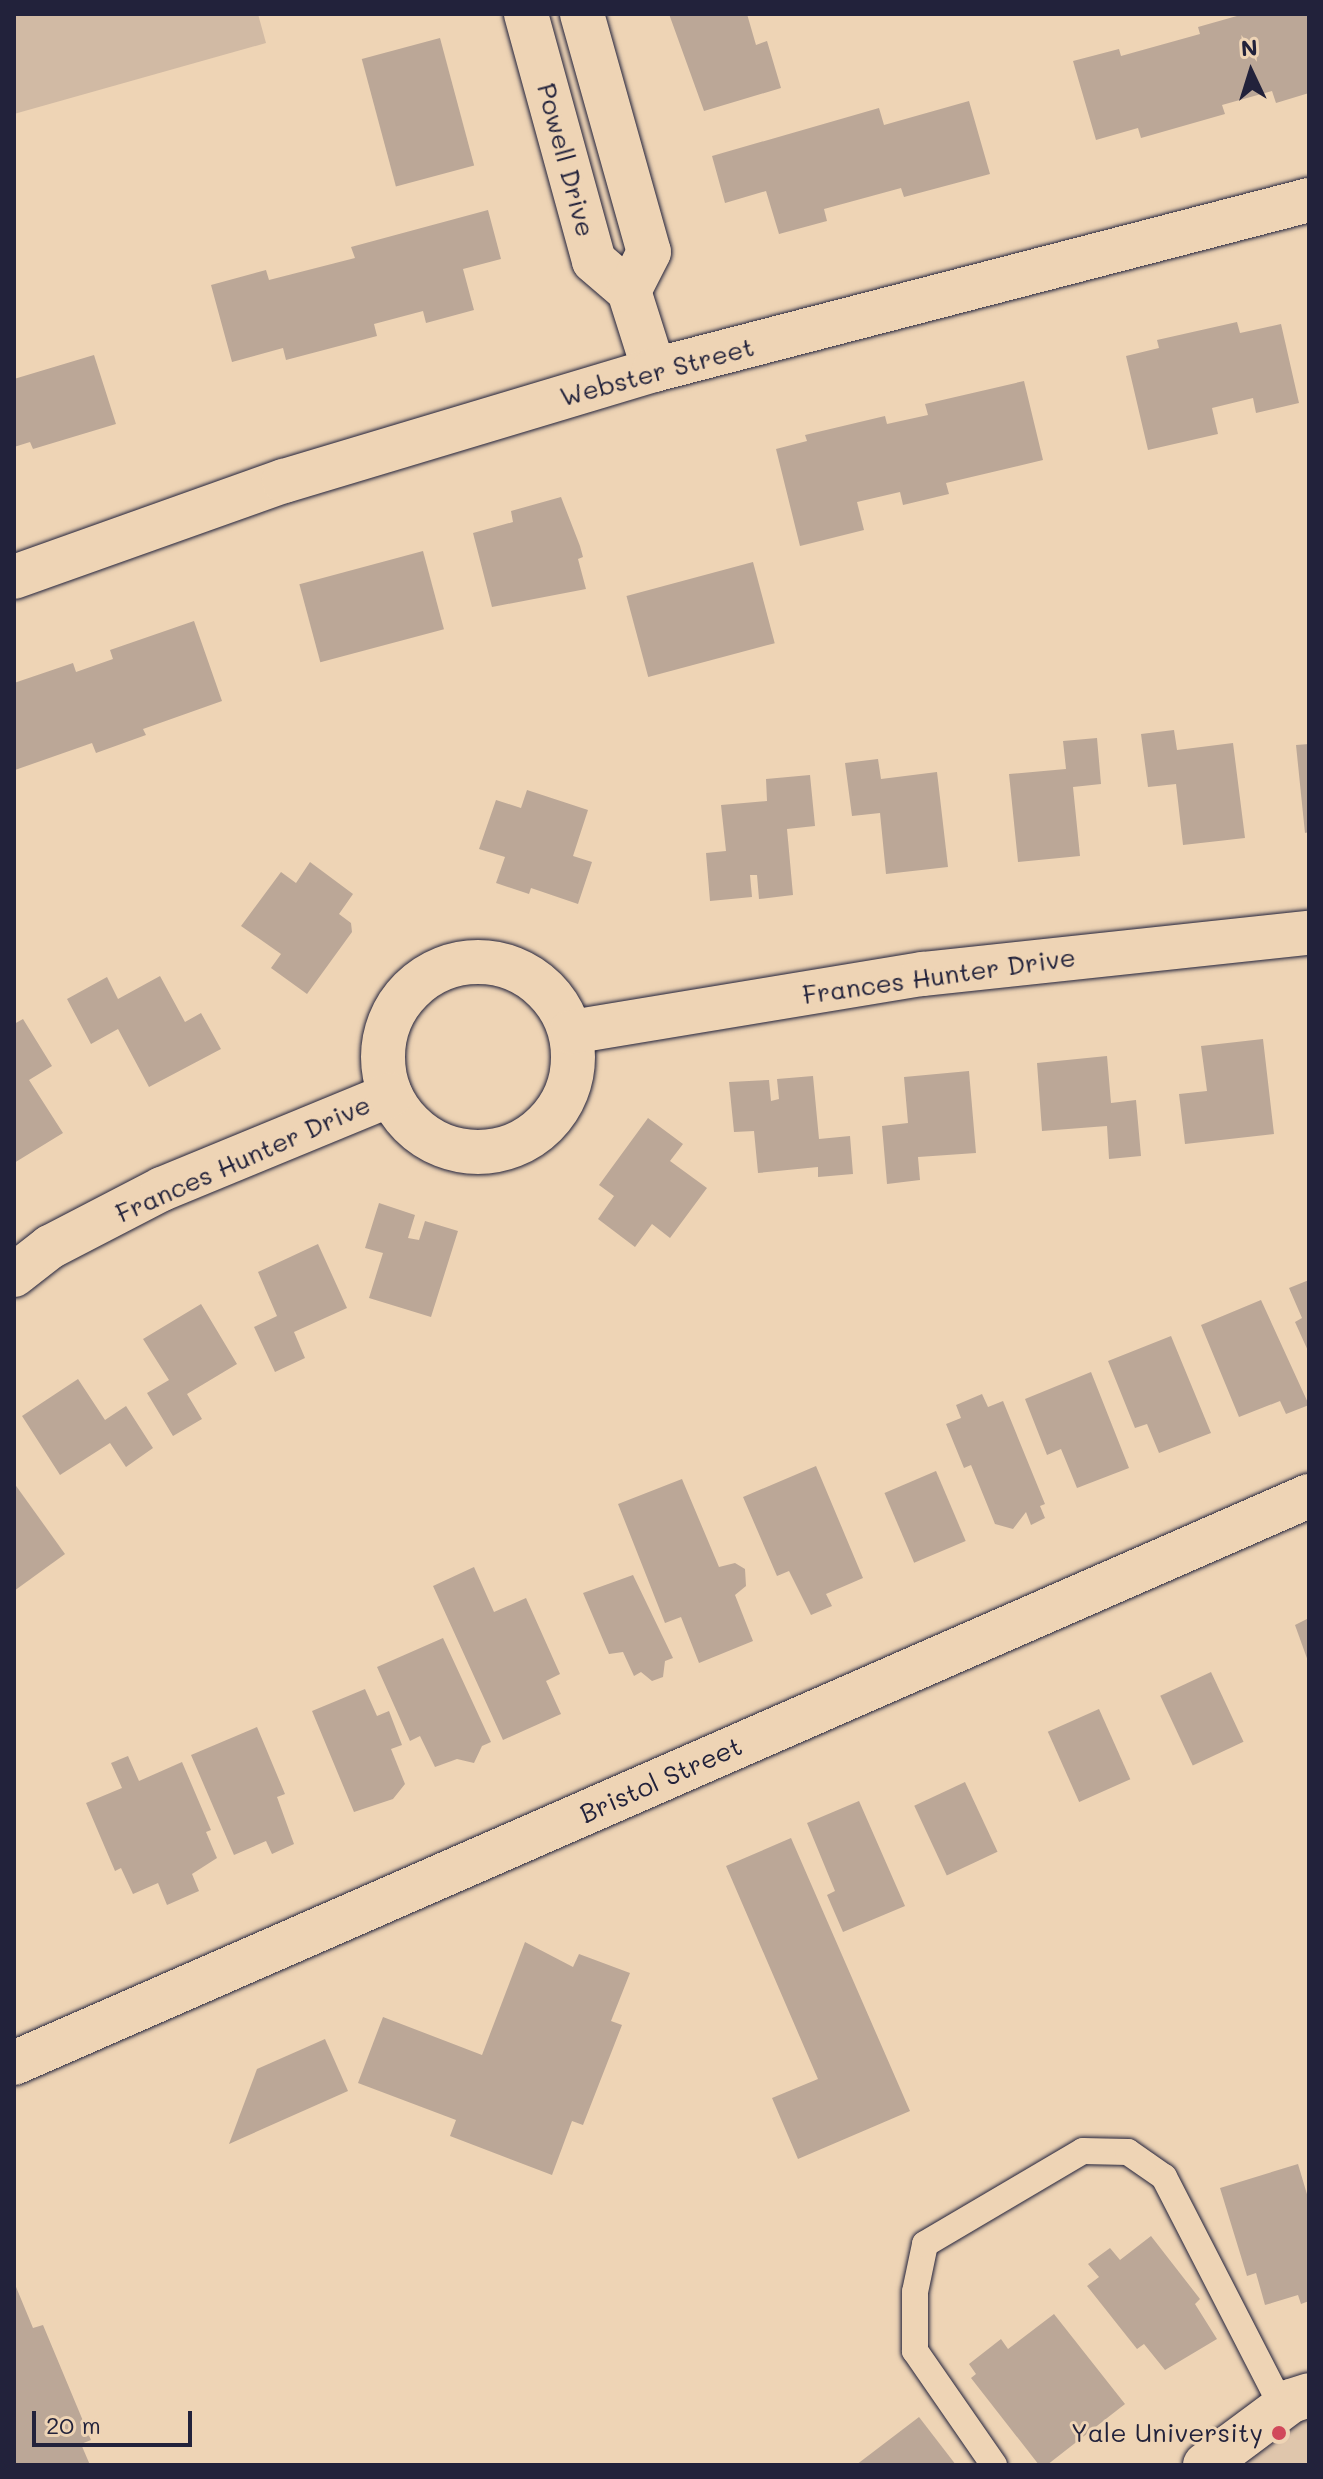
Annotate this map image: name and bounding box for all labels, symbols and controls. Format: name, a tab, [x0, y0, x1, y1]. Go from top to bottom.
north arrow	[1211, 32, 1291, 112]
text: N	[1240, 33, 1259, 63]
street label: Powell Drive	[531, 80, 601, 240]
street label: Webster Street	[556, 331, 758, 413]
street label: Frances Hunter Drive	[801, 941, 1077, 1011]
street label: Frances Hunter Drive	[111, 1089, 375, 1229]
street label: Bristol Street	[575, 1730, 747, 1830]
scale bar	[36, 2395, 196, 2445]
text: 20 m	[46, 2409, 101, 2440]
place label: Yale University	[1071, 2417, 1263, 2449]
marker: Yale University	[1270, 2424, 1288, 2442]

